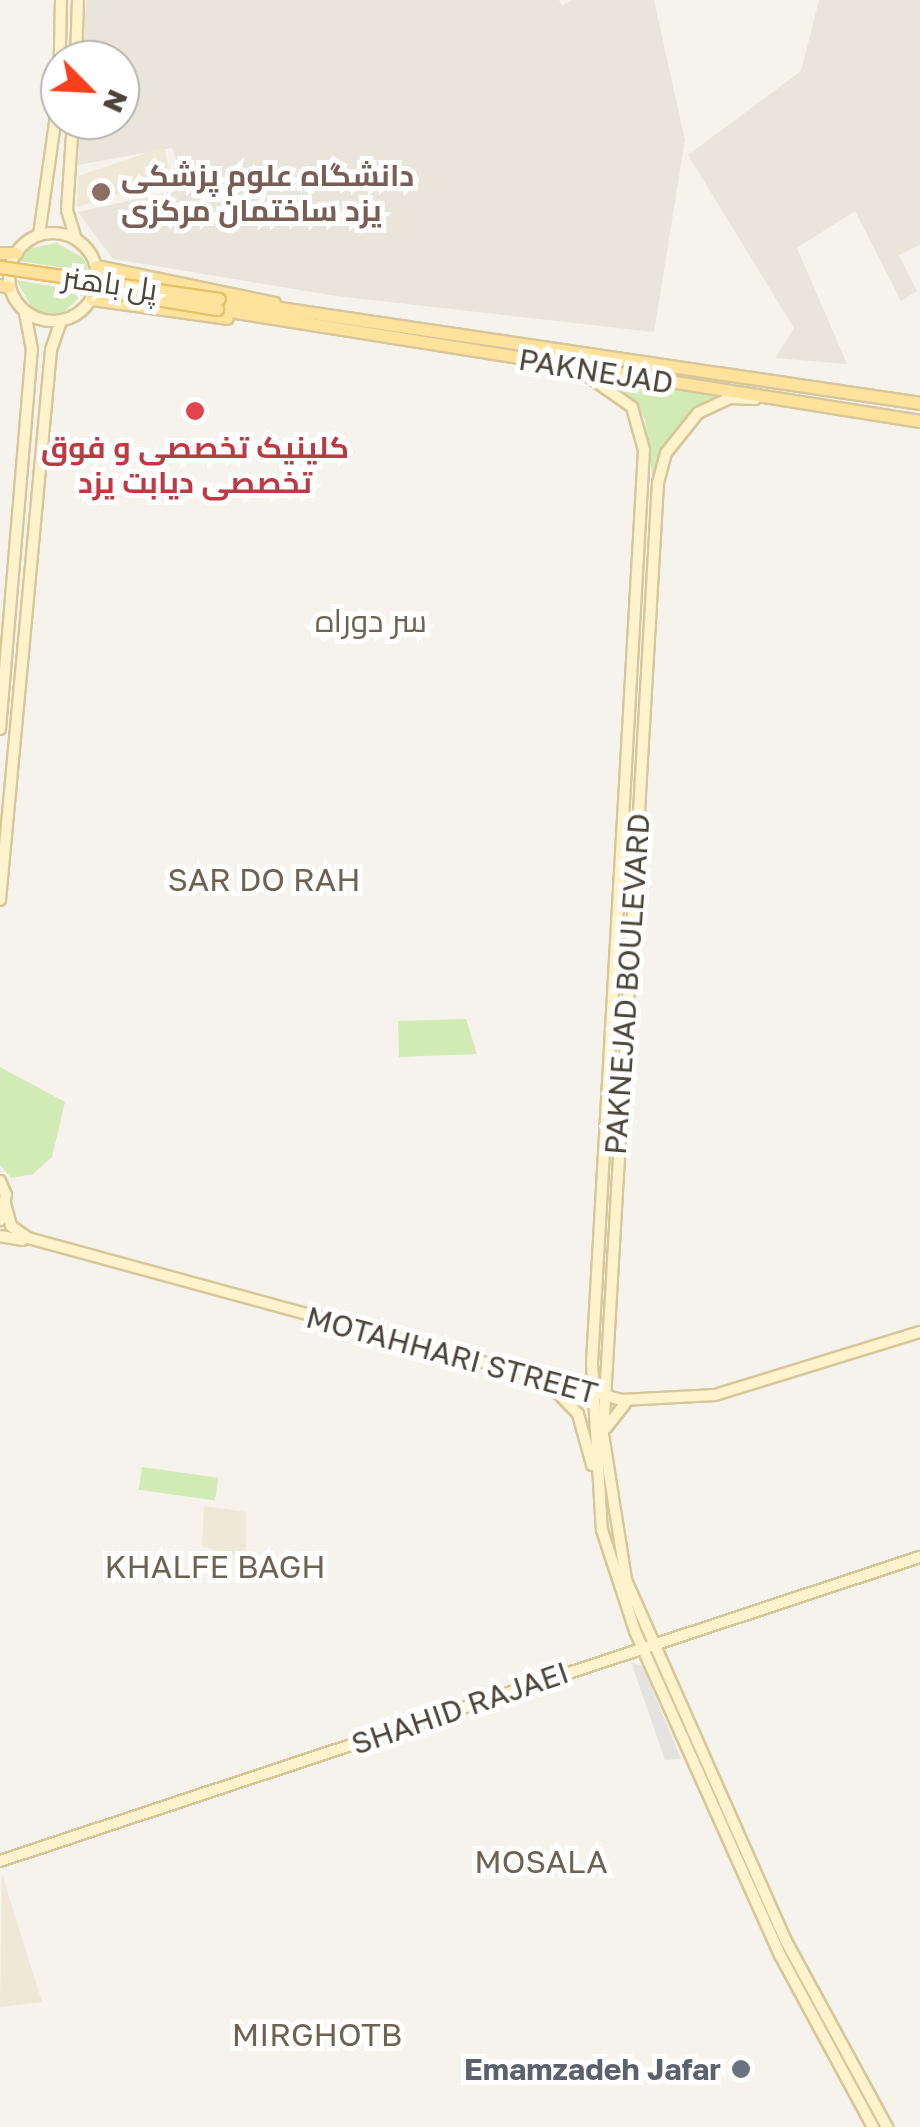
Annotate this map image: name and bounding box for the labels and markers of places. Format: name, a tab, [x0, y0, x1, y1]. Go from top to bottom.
place label: دانشگاه علوم پزشکی یزد ساختمان مرکزی	[121, 157, 414, 228]
marker: دانشگاه علوم پزشکی یزد ساختمان مرکزی	[90, 181, 112, 203]
marker: کلینیک تخصصی و فوق تخصصی دیابت یزد	[182, 398, 208, 424]
place label: کلینیک تخصصی و فوق تخصصی دیابت یزد	[41, 429, 349, 500]
place label: Emamzadeh Jafar	[464, 2051, 721, 2087]
marker: Emamzadeh Jafar	[730, 2058, 752, 2080]

